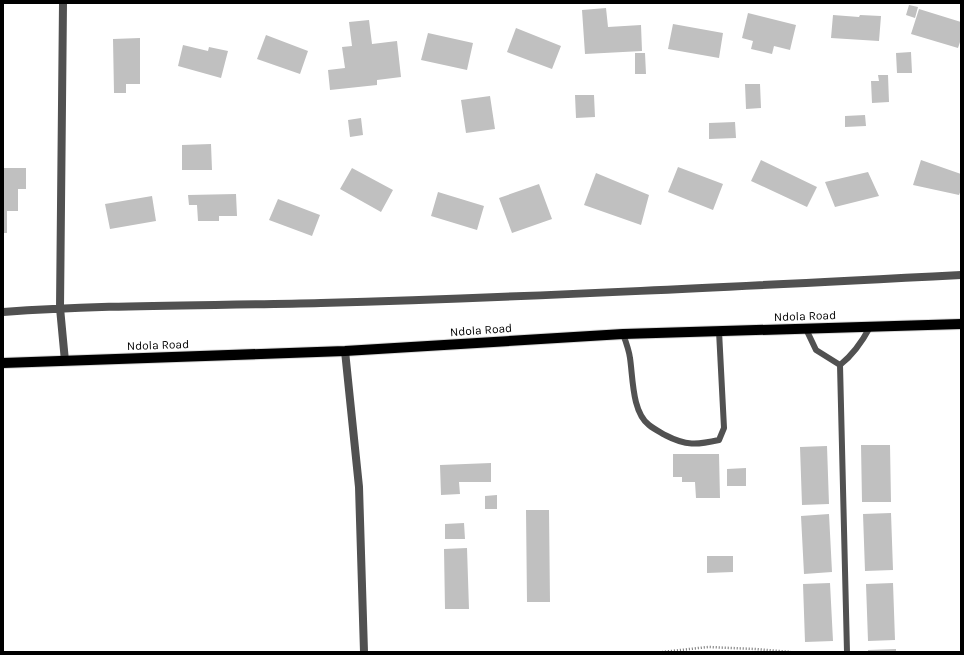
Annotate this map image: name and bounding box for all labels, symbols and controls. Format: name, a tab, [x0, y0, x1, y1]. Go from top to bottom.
street label: Ndola Road	[774, 308, 836, 324]
street label: Ndola Road	[449, 321, 513, 339]
street label: Ndola Road	[127, 337, 189, 353]

